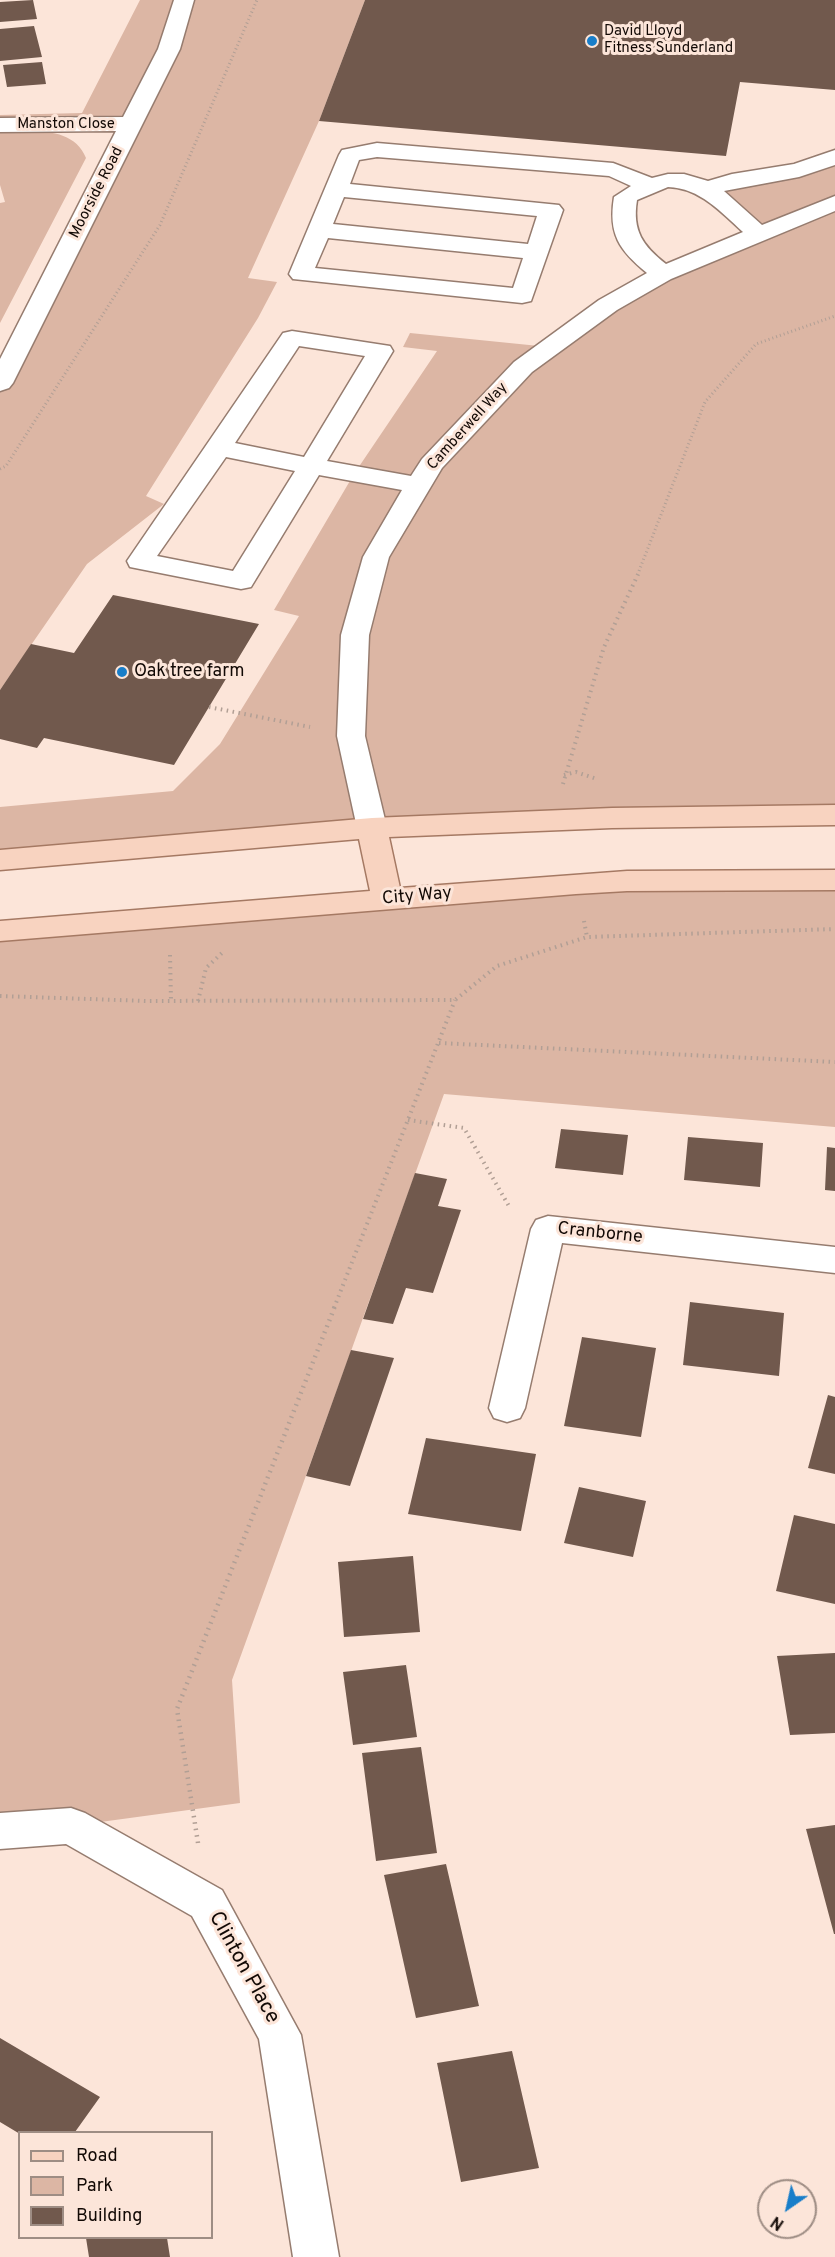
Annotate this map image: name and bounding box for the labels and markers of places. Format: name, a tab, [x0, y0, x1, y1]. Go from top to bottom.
place label: David Lloyd Fitness Sunderland	[604, 23, 733, 58]
marker: David Lloyd Fitness Sunderland	[585, 34, 599, 48]
place label: Oak tree farm	[134, 661, 244, 683]
marker: Oak tree farm	[115, 665, 129, 679]

